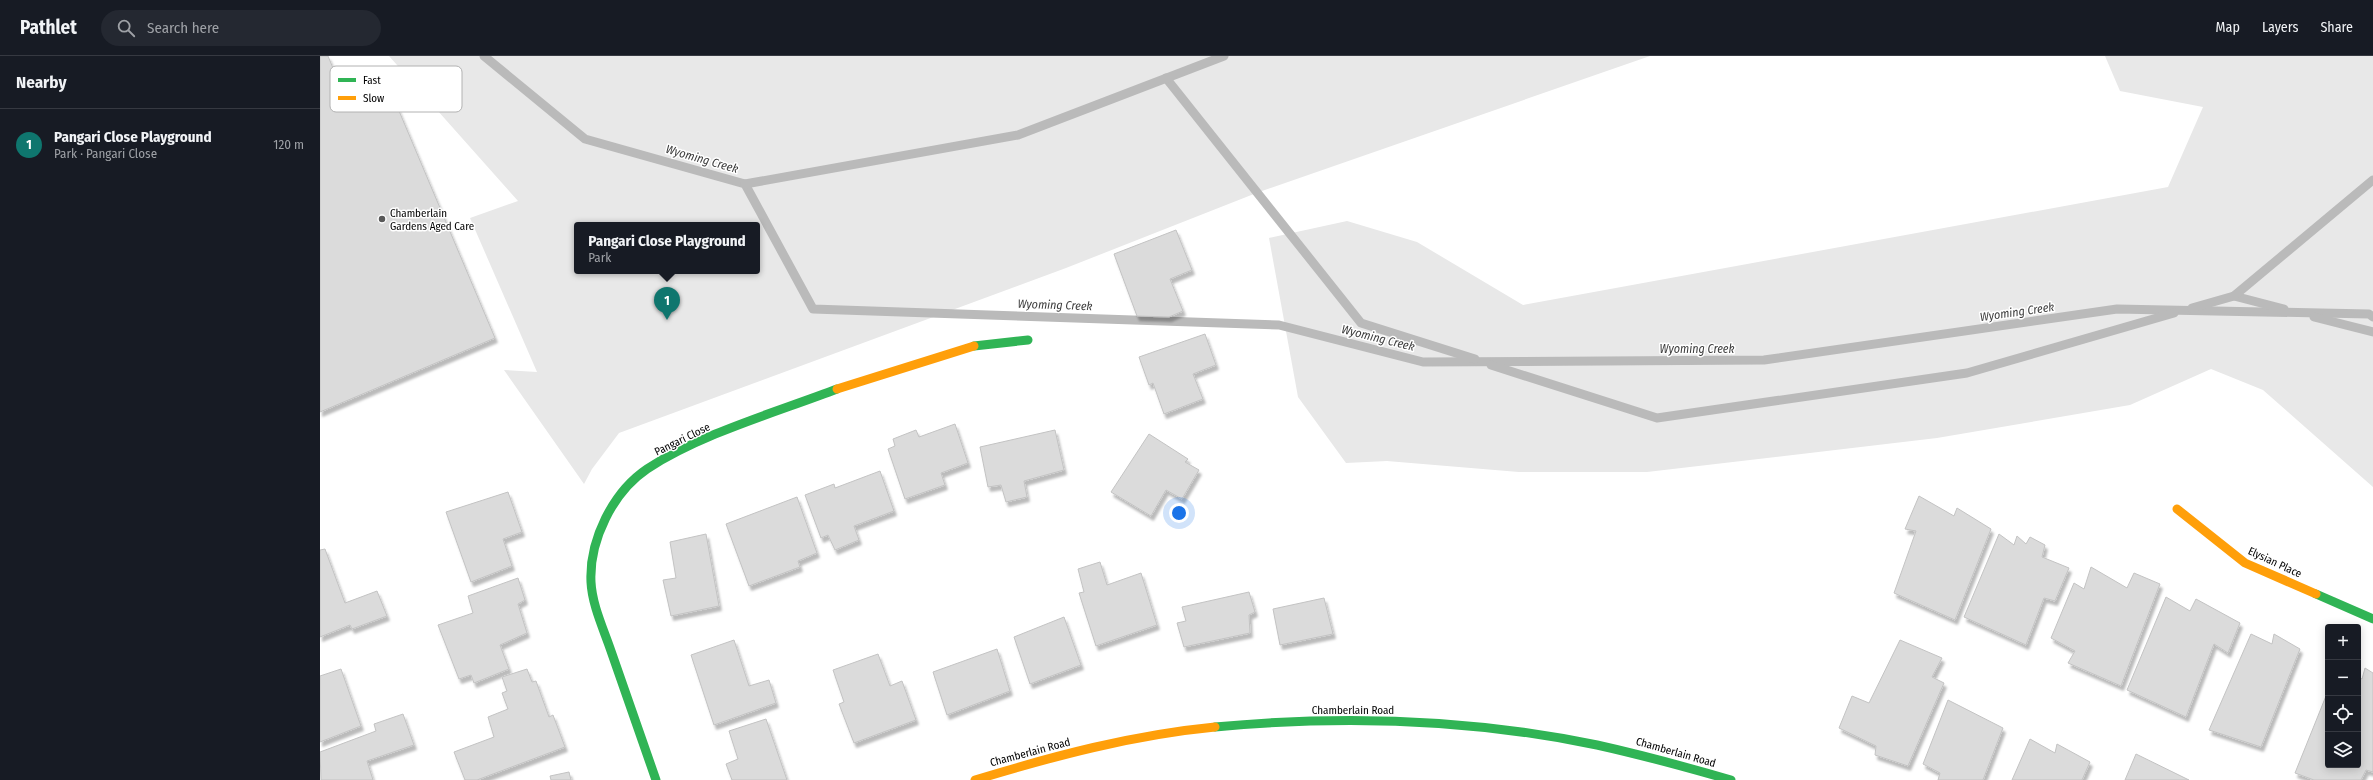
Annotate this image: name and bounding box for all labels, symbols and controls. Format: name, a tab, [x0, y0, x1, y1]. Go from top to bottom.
search box	[101, 10, 381, 46]
text: Pathlet	[20, 16, 77, 39]
icon: search	[115, 17, 137, 39]
text: Search here	[147, 19, 219, 37]
text: Map	[2216, 19, 2240, 36]
text: Layers	[2262, 19, 2298, 36]
text: Share	[2320, 19, 2353, 36]
legend	[330, 66, 462, 112]
text: Nearby	[16, 72, 67, 93]
text: Fast	[363, 74, 381, 87]
text: Slow	[363, 92, 384, 105]
text: Pangari Close Playground	[54, 128, 212, 146]
text: 1	[26, 137, 32, 152]
text: 120 m	[273, 137, 304, 152]
water label: Wyoming Creek	[664, 142, 740, 176]
text: Park · Pangari Close	[54, 146, 157, 161]
place label: Chamberlain Gardens Aged Care	[390, 207, 474, 233]
marker: Chamberlain Gardens Aged Care	[377, 214, 387, 224]
popup	[574, 222, 760, 274]
text: Pangari Close Playground	[588, 232, 746, 250]
text: Park	[588, 250, 611, 265]
pin: 1	[654, 287, 680, 320]
water label: Wyoming Creek	[1017, 297, 1093, 313]
water label: Wyoming Creek	[1979, 300, 2055, 324]
water label: Wyoming Creek	[1340, 322, 1416, 354]
water label: Wyoming Creek	[1660, 342, 1735, 356]
street label: Pangari Close	[652, 420, 712, 458]
your location	[1169, 503, 1189, 523]
street label: Elysian Place	[2246, 544, 2304, 581]
map controls	[2325, 624, 2361, 768]
button: +	[2325, 624, 2361, 660]
button: −	[2325, 660, 2361, 696]
button: locate	[2325, 696, 2361, 732]
street label: Chamberlain Road	[1312, 704, 1394, 717]
button: layers	[2325, 732, 2361, 768]
street label: Chamberlain Road	[1634, 735, 1717, 770]
street label: Chamberlain Road	[989, 736, 1072, 769]

